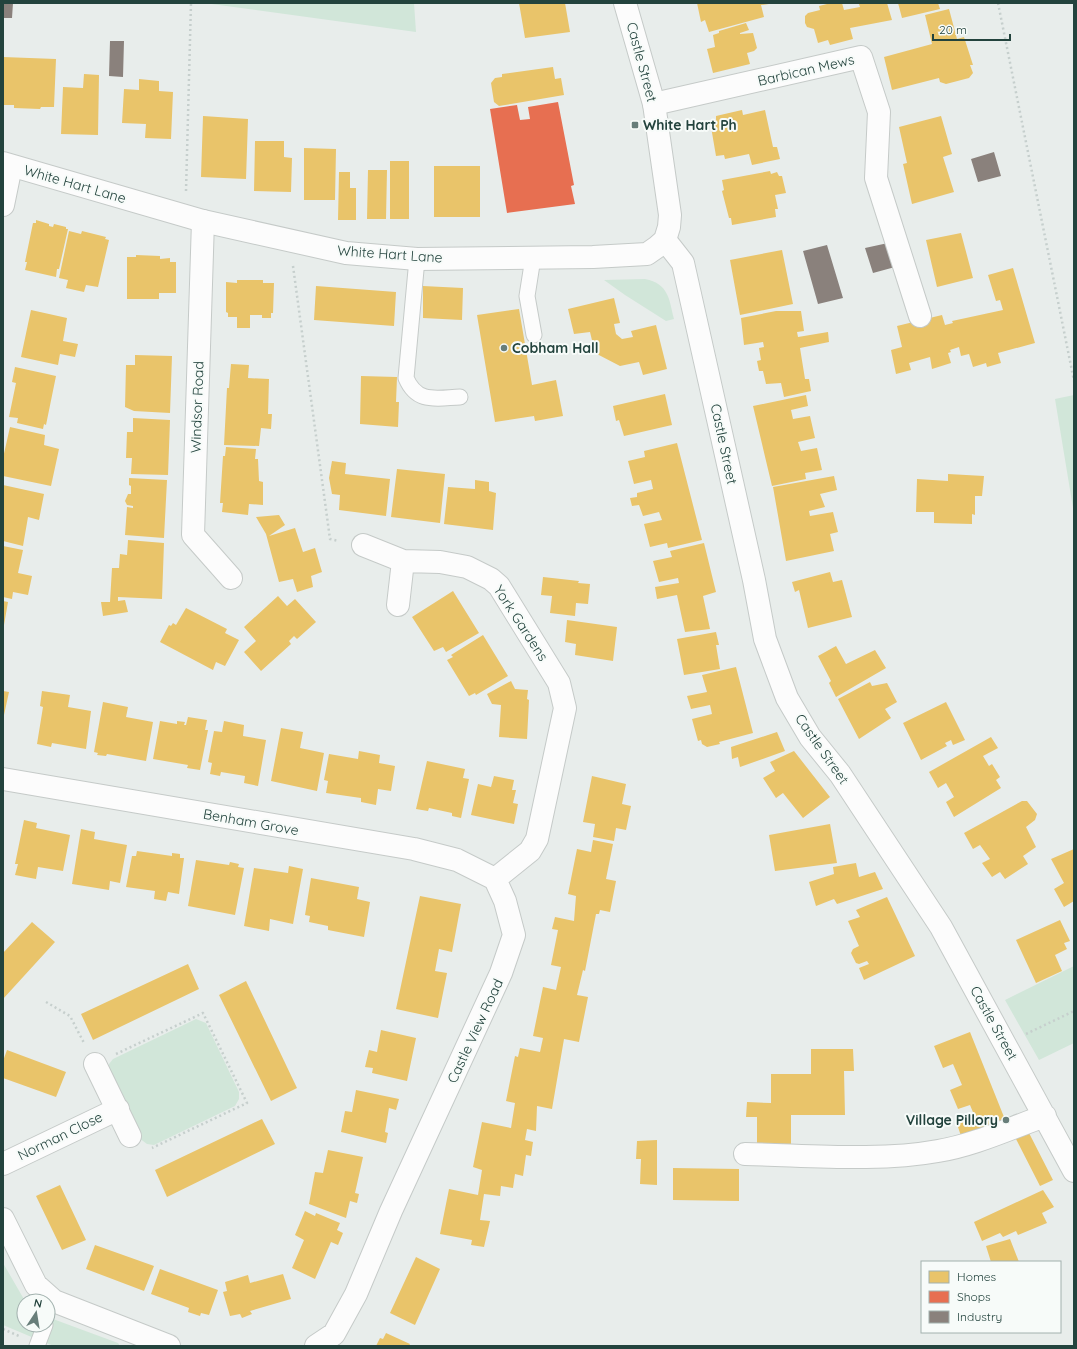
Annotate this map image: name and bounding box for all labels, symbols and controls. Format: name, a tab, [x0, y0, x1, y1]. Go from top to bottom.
scale bar	[933, 16, 1010, 42]
street label: Castle Street	[623, 20, 661, 104]
text: 20 m	[939, 22, 967, 37]
street label: Barbican Mews	[756, 50, 856, 90]
place label: White Hart Ph	[643, 116, 737, 134]
marker: White Hart Ph	[630, 120, 640, 130]
street label: White Hart Lane	[22, 161, 128, 207]
street label: White Hart Lane	[337, 241, 443, 267]
place label: Cobham Hall	[512, 339, 599, 357]
marker: Cobham Hall	[499, 343, 509, 353]
street label: Windsor Road	[186, 361, 208, 453]
street label: Castle Street	[707, 402, 741, 486]
street label: York Gardens	[490, 582, 552, 664]
street label: Castle Street	[791, 710, 853, 788]
street label: Benham Grove	[202, 805, 300, 839]
street label: Castle View Road	[443, 976, 507, 1086]
street label: Castle Street	[966, 983, 1022, 1063]
street label: Norman Close	[15, 1108, 106, 1164]
place label: Village Pillory	[906, 1111, 998, 1129]
marker: Village Pillory	[1001, 1115, 1011, 1125]
legend	[921, 1261, 1061, 1333]
text: Homes	[957, 1269, 997, 1284]
text: Shops	[957, 1289, 991, 1304]
north arrow	[16, 1293, 56, 1333]
text: N	[33, 1296, 43, 1311]
text: Industry	[957, 1309, 1002, 1324]

